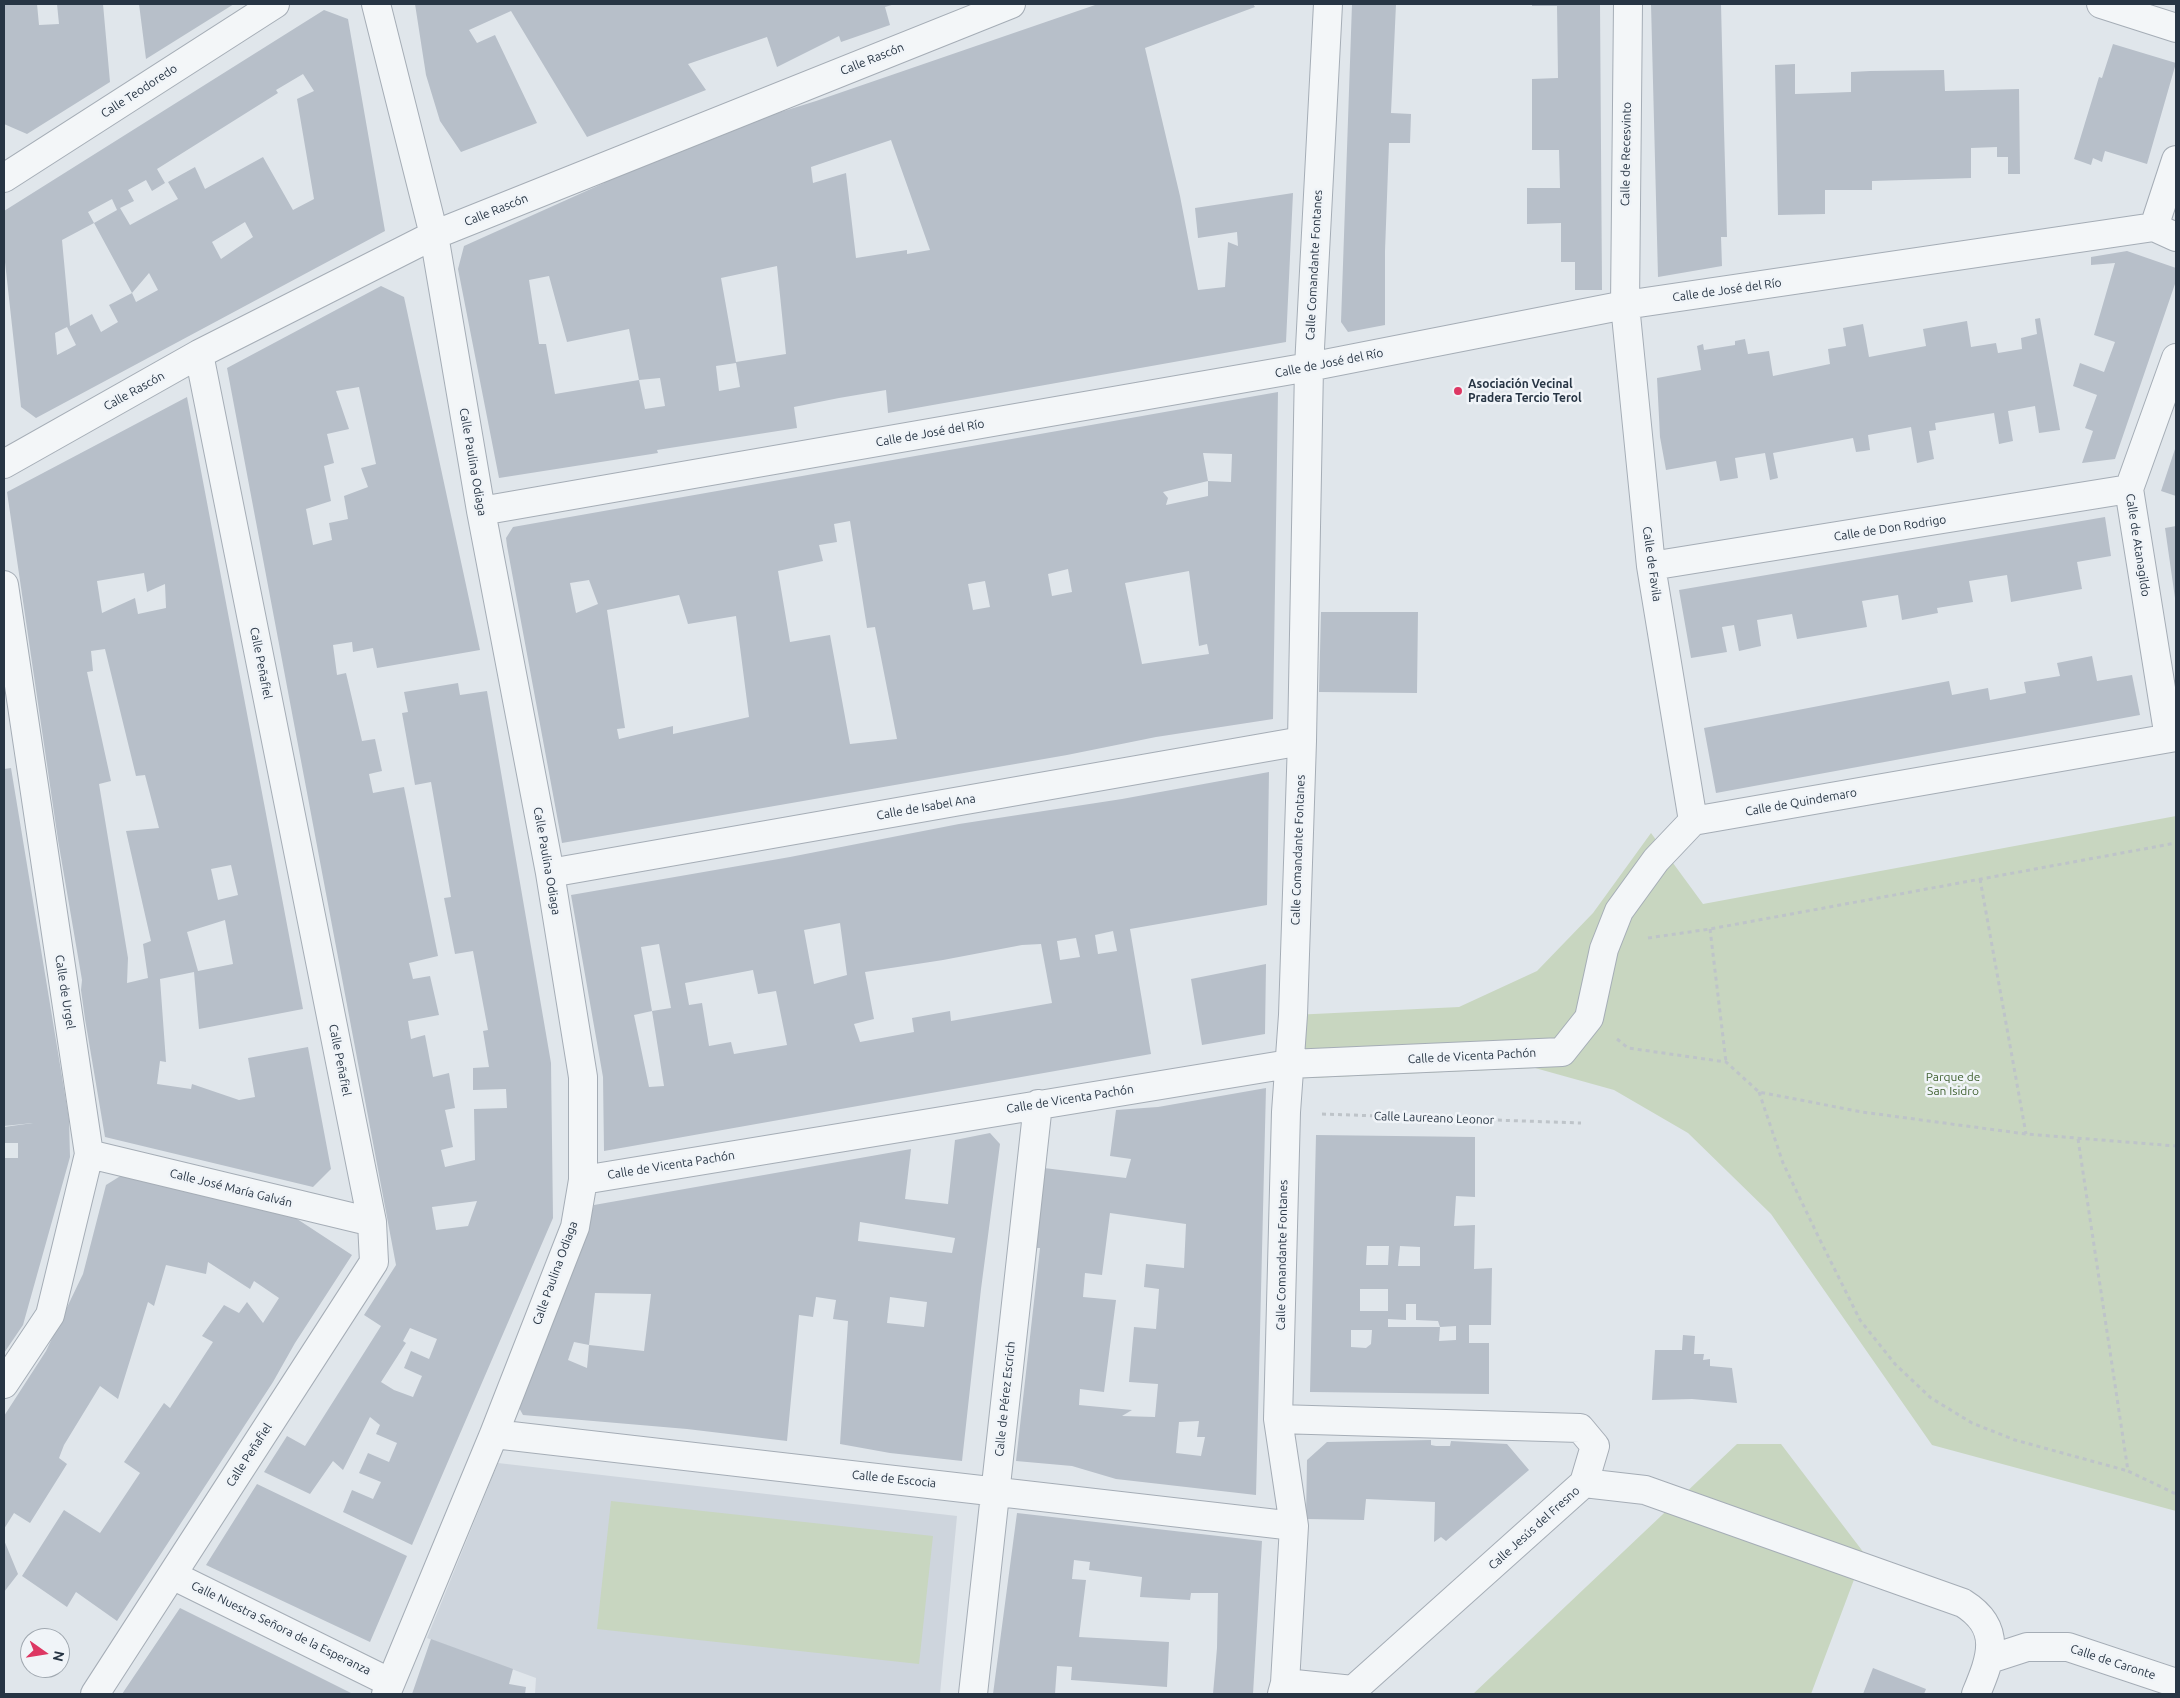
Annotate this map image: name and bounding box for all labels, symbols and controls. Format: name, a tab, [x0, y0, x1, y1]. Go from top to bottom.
street label: Calle Rascón	[838, 40, 906, 78]
street label: Calle Teodoredo	[98, 61, 180, 121]
street label: Calle de Recesvinto	[1618, 102, 1634, 206]
street label: Calle Comandante Fontanes	[1303, 189, 1325, 341]
street label: Calle Rascón	[462, 191, 530, 229]
street label: Calle de José del Río	[1672, 275, 1782, 305]
street label: Calle de José del Río	[1274, 345, 1384, 381]
street label: Calle Rascón	[101, 368, 167, 414]
place label: Asociación Vecinal Pradera Tercio Terol	[1468, 377, 1582, 405]
marker: Asociación Vecinal Pradera Tercio Terol	[1452, 385, 1464, 397]
street label: Calle Paulina Odiaga	[456, 407, 490, 517]
street label: Calle de José del Río	[875, 416, 985, 450]
street label: Calle de Atanagildo	[2123, 492, 2153, 598]
street label: Calle de Don Rodrigo	[1833, 512, 1947, 544]
street label: Calle de Favila	[1640, 526, 1664, 602]
street label: Calle Peñafiel	[247, 626, 275, 700]
street label: Calle Comandante Fontanes	[1288, 774, 1308, 926]
street label: Calle de Quindemaro	[1744, 785, 1858, 819]
street label: Calle de Isabel Ana	[875, 791, 977, 823]
street label: Calle Paulina Odiaga	[530, 806, 564, 916]
street label: Calle de Urgel	[52, 954, 78, 1030]
street label: Calle Peñafiel	[326, 1023, 354, 1097]
street label: Calle de Vicenta Pachón	[1407, 1045, 1537, 1067]
park label: Parque de San Isidro	[1926, 1070, 1980, 1098]
street label: Calle de Vicenta Pachón	[1005, 1082, 1135, 1116]
street label: Calle Laureano Leonor	[1374, 1109, 1494, 1127]
street label: Calle de Vicenta Pachón	[606, 1148, 736, 1182]
street label: Calle José María Galván	[168, 1166, 294, 1210]
street label: Calle Comandante Fontanes	[1273, 1180, 1291, 1330]
street label: Calle Paulina Odiaga	[529, 1219, 581, 1327]
street label: Calle de Pérez Escrich	[992, 1341, 1018, 1457]
street label: Calle Peñafiel	[223, 1420, 275, 1490]
street label: Calle de Escocia	[851, 1467, 937, 1491]
street label: Calle Jesús del Fresno	[1485, 1483, 1583, 1573]
street label: Calle Nuestra Señora de la Esperanza	[189, 1578, 373, 1678]
north arrow	[20, 1628, 70, 1678]
street label: Calle de Caronte	[2069, 1641, 2157, 1683]
text: N	[50, 1649, 68, 1663]

